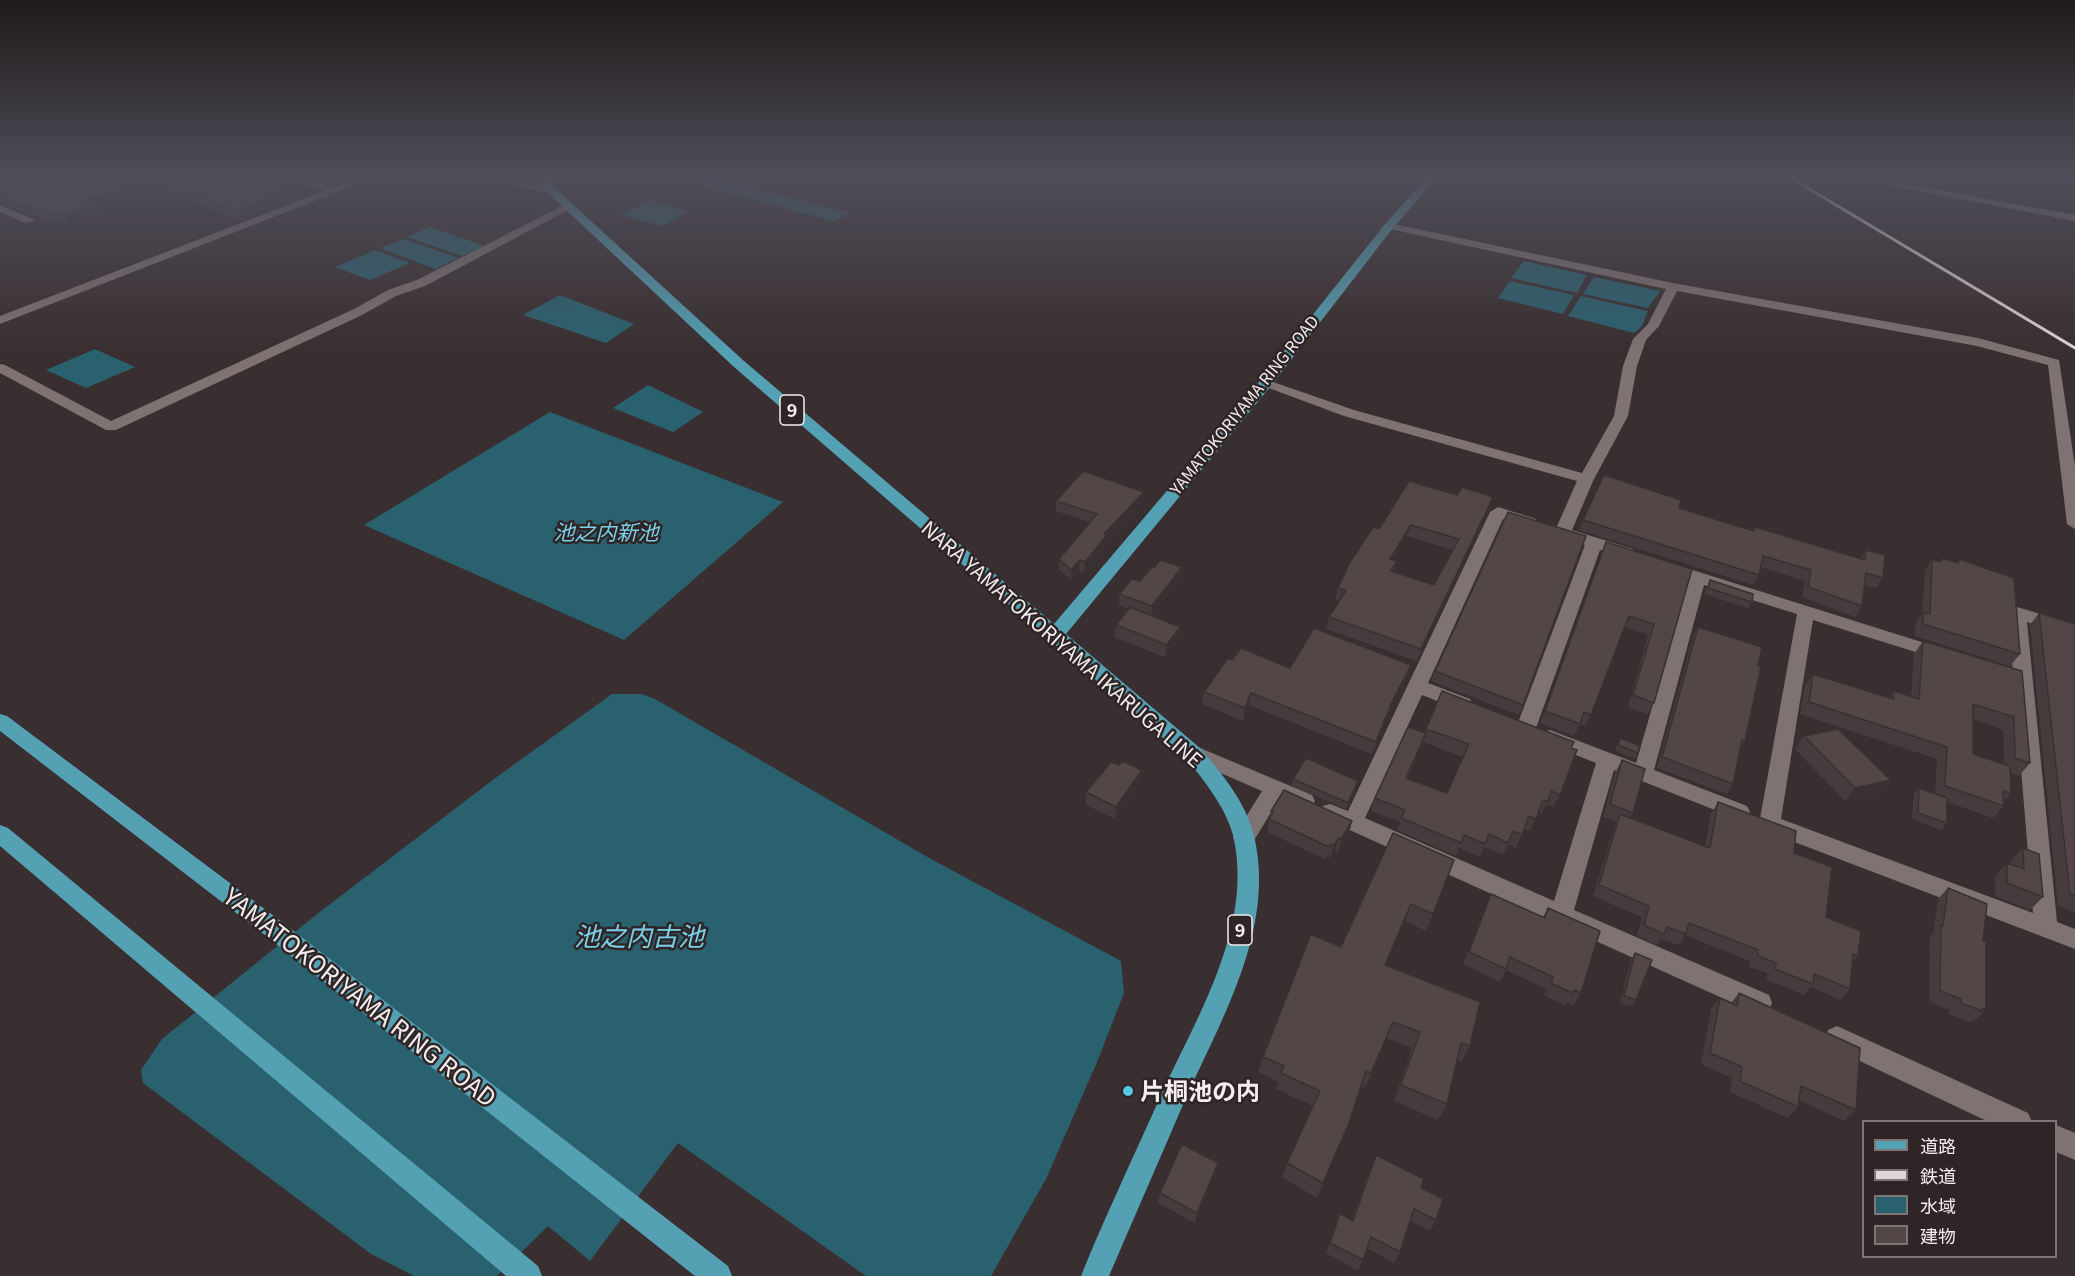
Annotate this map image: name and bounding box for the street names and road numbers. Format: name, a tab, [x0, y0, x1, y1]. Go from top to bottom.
street label: YAMATOKORIYAMA RING ROAD	[1166, 311, 1322, 499]
road number: 9	[780, 395, 804, 425]
street label: NARA YAMATOKORIYAMA IKARUGA LINE	[917, 516, 1207, 772]
street label: YAMATOKORIYAMA RING ROAD	[218, 882, 502, 1112]
road number: 9	[1228, 915, 1252, 945]

